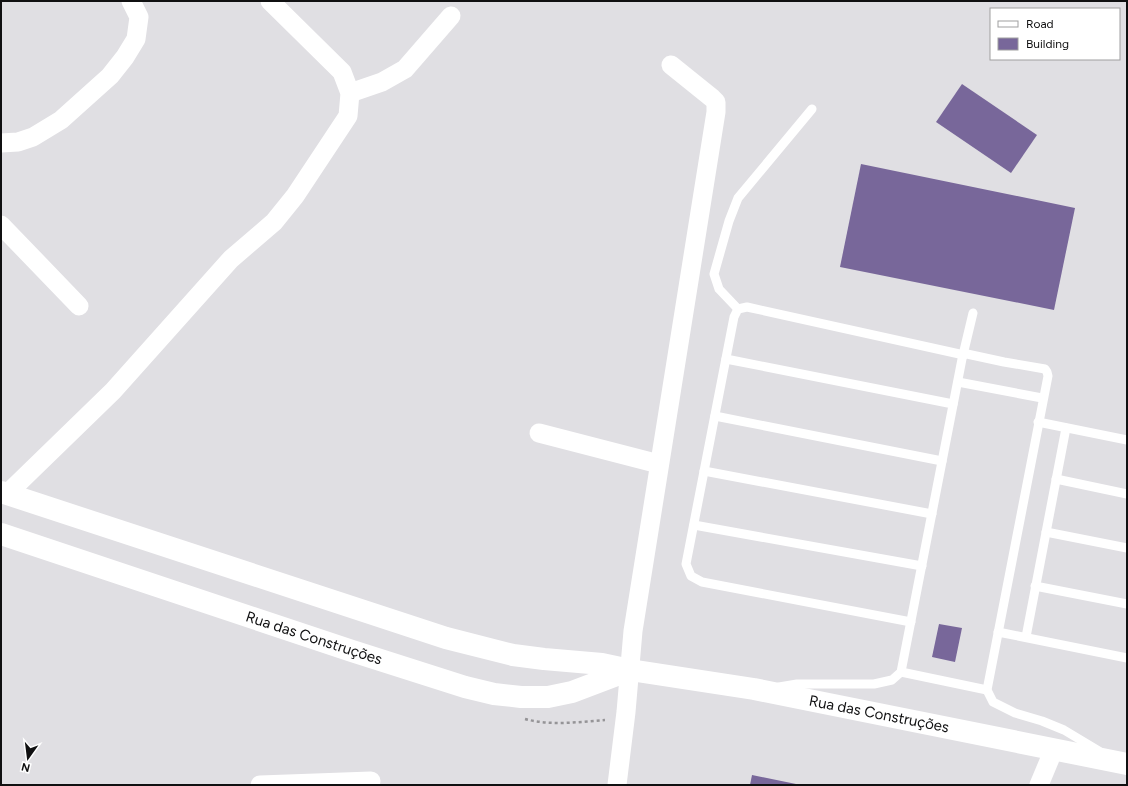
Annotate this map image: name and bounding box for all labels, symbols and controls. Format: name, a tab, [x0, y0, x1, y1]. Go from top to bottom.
legend	[990, 8, 1120, 60]
text: Road	[1026, 17, 1054, 31]
text: Building	[1026, 37, 1069, 51]
street label: Rua das Construções	[244, 607, 384, 669]
street label: Rua das Construções	[807, 692, 951, 736]
north arrow	[8, 738, 48, 778]
text: N	[20, 760, 31, 775]

